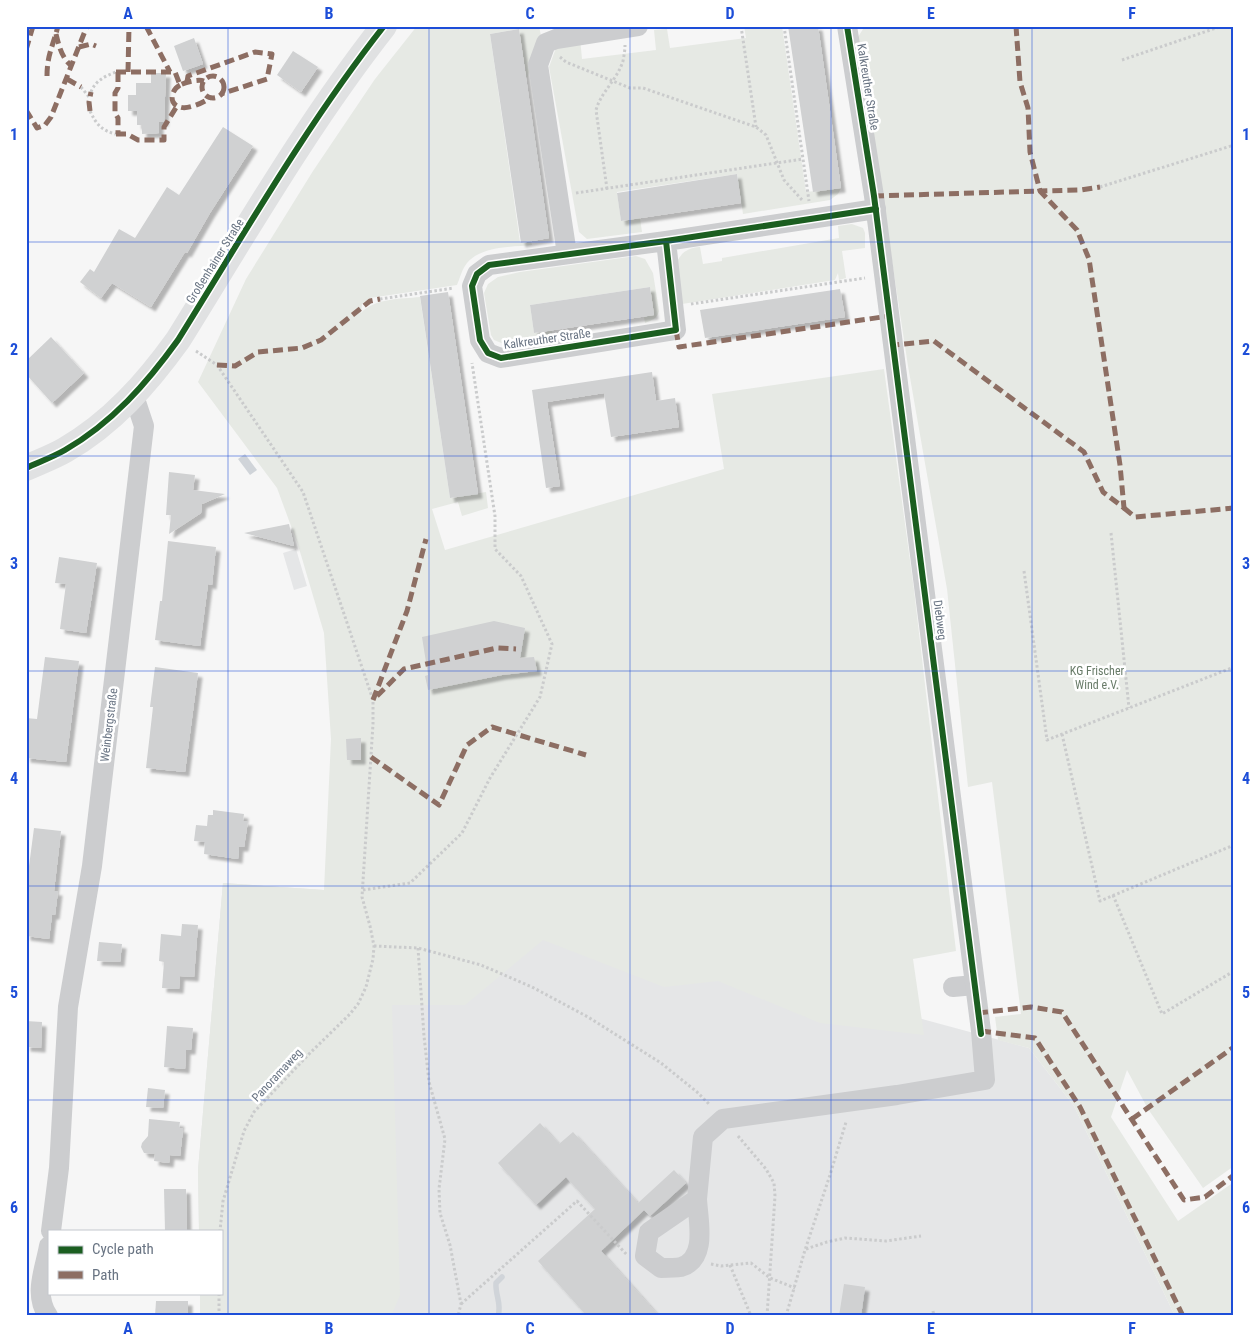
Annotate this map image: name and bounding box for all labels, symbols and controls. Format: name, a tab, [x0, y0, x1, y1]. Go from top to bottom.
text: A	[123, 4, 133, 23]
text: B	[325, 4, 334, 23]
text: C	[525, 4, 535, 23]
text: D	[725, 4, 735, 23]
text: E	[927, 4, 935, 23]
text: F	[1128, 4, 1136, 23]
street label: Kalkreuther Straße	[854, 43, 882, 132]
text: 1	[10, 125, 18, 144]
text: 1	[1242, 125, 1250, 144]
street label: Großenhainer Straße	[183, 216, 247, 306]
street label: Kalkreuther Straße	[503, 326, 592, 352]
text: 2	[10, 340, 18, 359]
text: 2	[1242, 340, 1250, 359]
text: 3	[10, 554, 18, 573]
text: 3	[1242, 554, 1250, 573]
street label: Diebweg	[931, 599, 949, 641]
park label: KG Frischer Wind e.V.	[1070, 664, 1125, 692]
street label: Weinbergstraße	[98, 687, 121, 763]
text: 4	[10, 769, 18, 788]
text: 4	[1242, 769, 1250, 788]
text: 5	[10, 983, 18, 1002]
text: 5	[1242, 983, 1250, 1002]
street label: Panoramaweg	[249, 1045, 305, 1104]
text: 6	[10, 1198, 18, 1217]
text: 6	[1242, 1198, 1250, 1217]
legend	[48, 1230, 222, 1294]
text: Cycle path	[92, 1240, 154, 1258]
text: Path	[92, 1266, 119, 1284]
text: A	[123, 1319, 133, 1338]
text: B	[325, 1319, 334, 1338]
text: C	[525, 1319, 535, 1338]
text: D	[725, 1319, 735, 1338]
text: E	[927, 1319, 935, 1338]
text: F	[1128, 1319, 1136, 1338]

